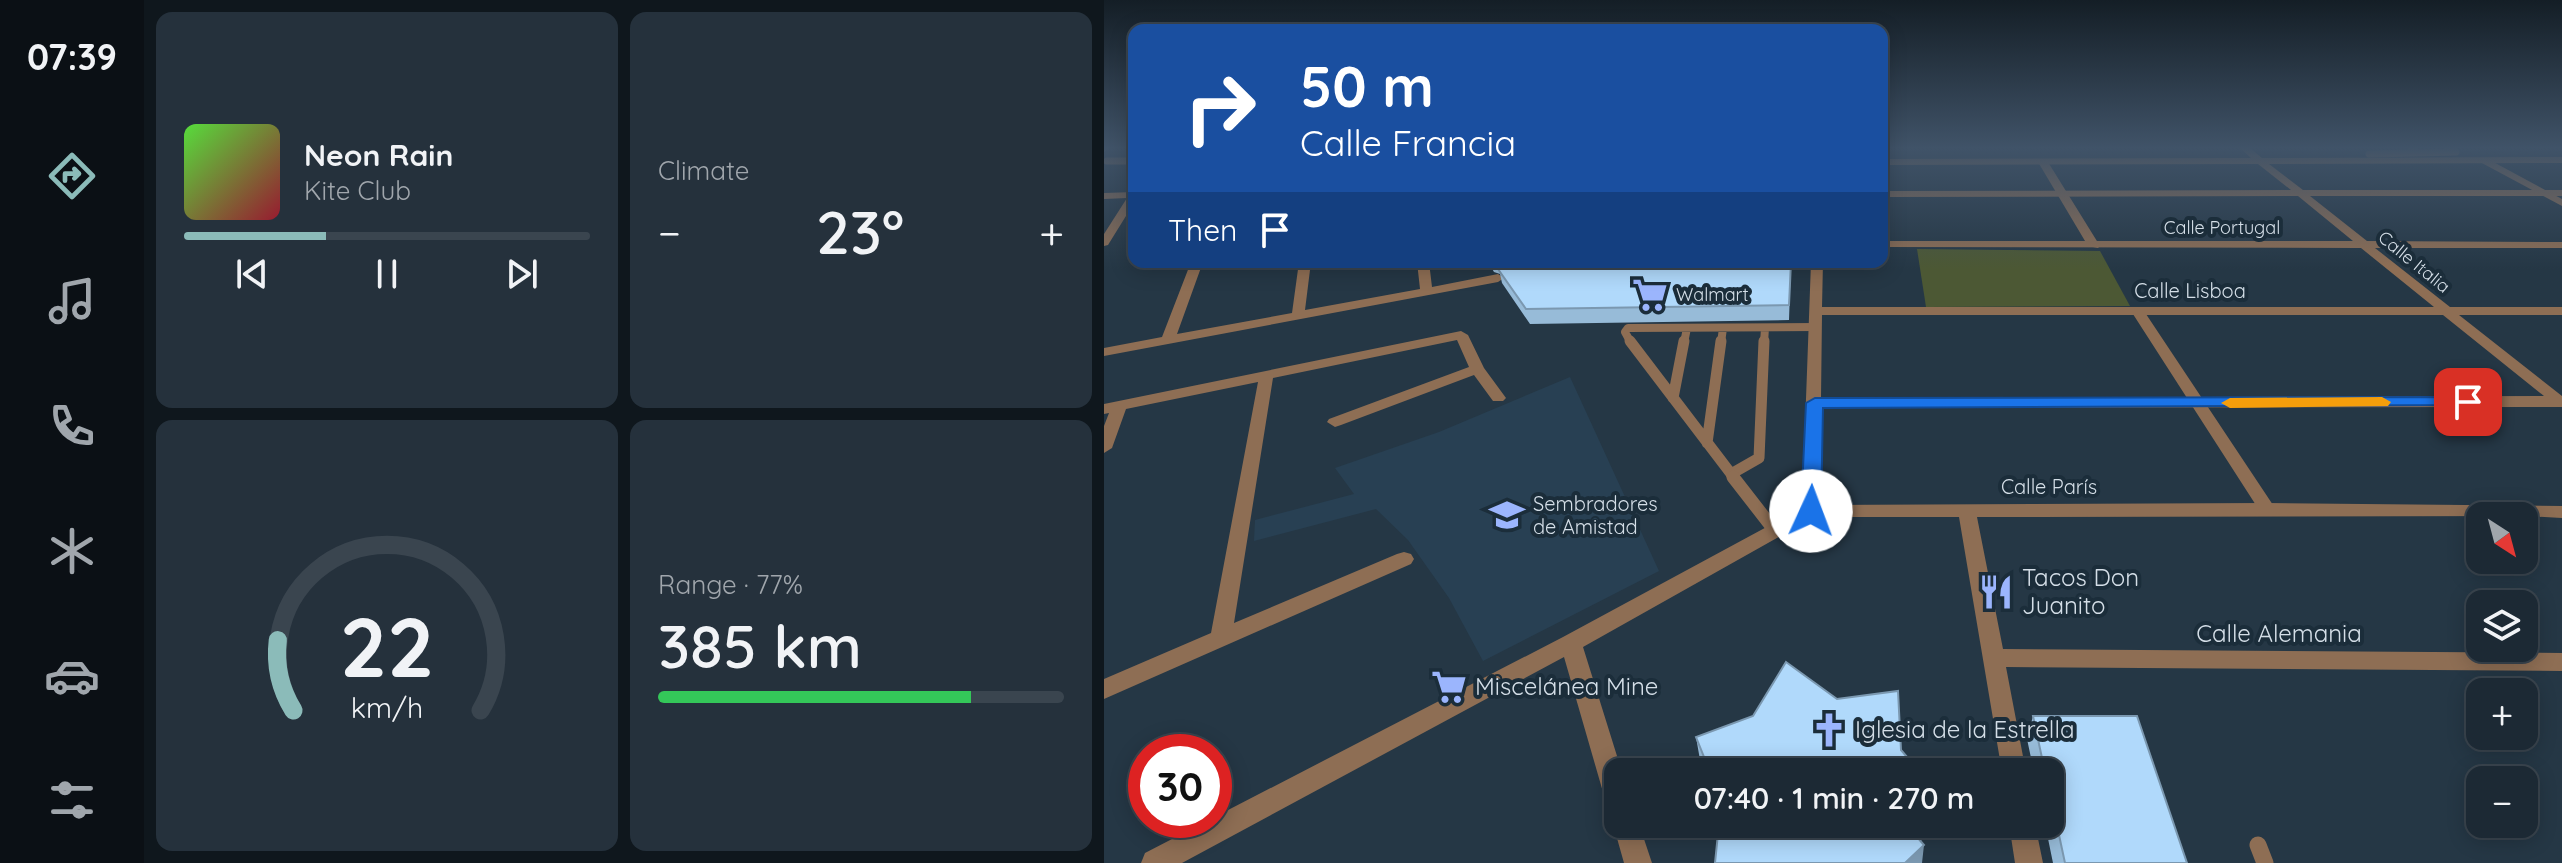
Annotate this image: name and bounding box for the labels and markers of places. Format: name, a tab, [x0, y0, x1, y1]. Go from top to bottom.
supermarket icon: Walmart	[1631, 276, 1669, 314]
place label: Walmart	[1676, 283, 1749, 306]
pin	[2434, 368, 2502, 436]
place label: Sembradores de Amistad	[1533, 491, 1658, 539]
school or university icon: Sembradores de Amistad	[1488, 496, 1526, 534]
place label: Tacos Don Juanito	[2022, 562, 2139, 620]
restaurant icon: Tacos Don Juanito	[1977, 573, 2015, 611]
supermarket icon: Miscelánea Mine	[1430, 668, 1468, 706]
place label: Miscelánea Mine	[1475, 671, 1658, 701]
church icon: Iglesia de la Estrella	[1810, 711, 1848, 749]
place label: Iglesia de la Estrella	[1855, 714, 2074, 744]

